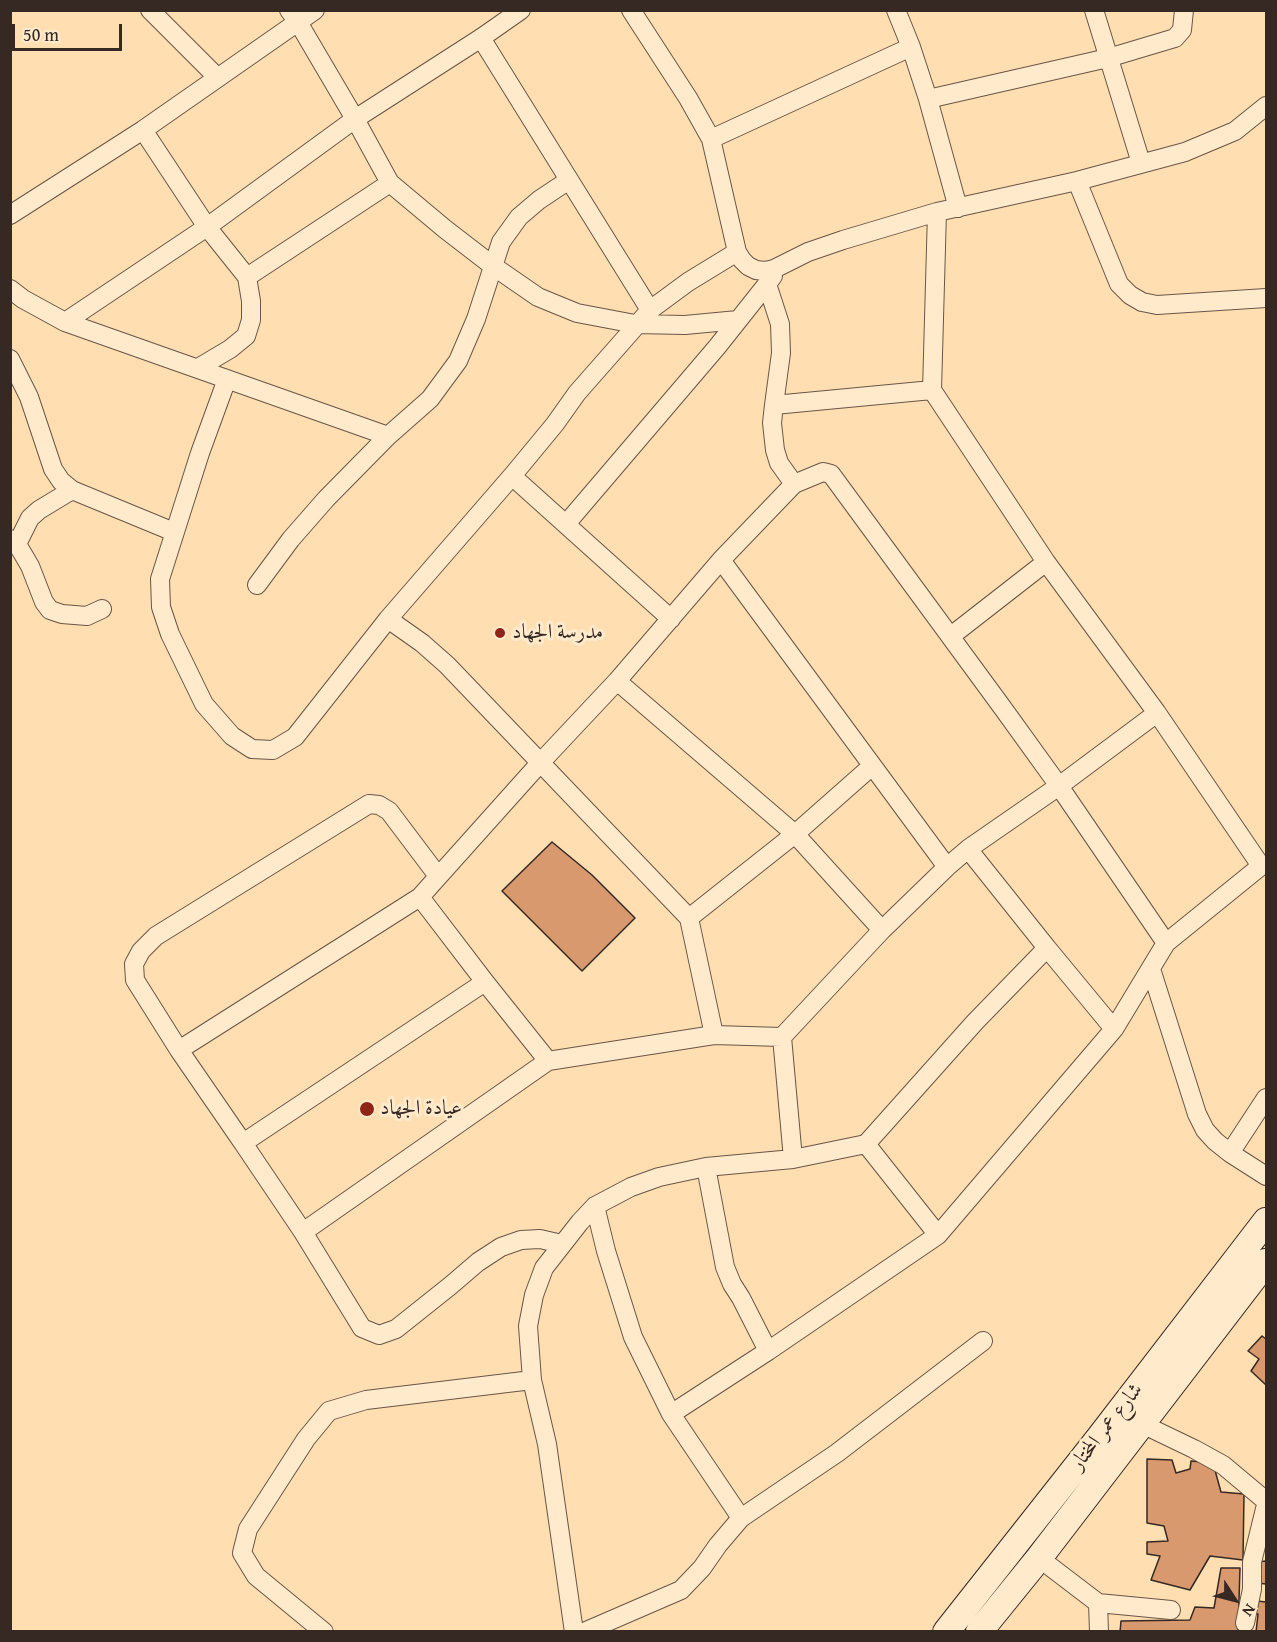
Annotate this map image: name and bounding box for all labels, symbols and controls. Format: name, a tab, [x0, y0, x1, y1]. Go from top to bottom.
scale bar	[15, 12, 124, 50]
text: 50 m	[23, 21, 59, 48]
place label: مدرسة الجهاد	[512, 620, 603, 646]
marker: مدرسة الجهاد	[493, 626, 507, 640]
place label: عيادة الجهاد	[380, 1096, 462, 1122]
marker: عيادة الجهاد	[358, 1100, 376, 1118]
street label: شارع عمر المختار	[1065, 1378, 1149, 1476]
north arrow	[1205, 1570, 1265, 1630]
text: N	[1237, 1599, 1262, 1622]

